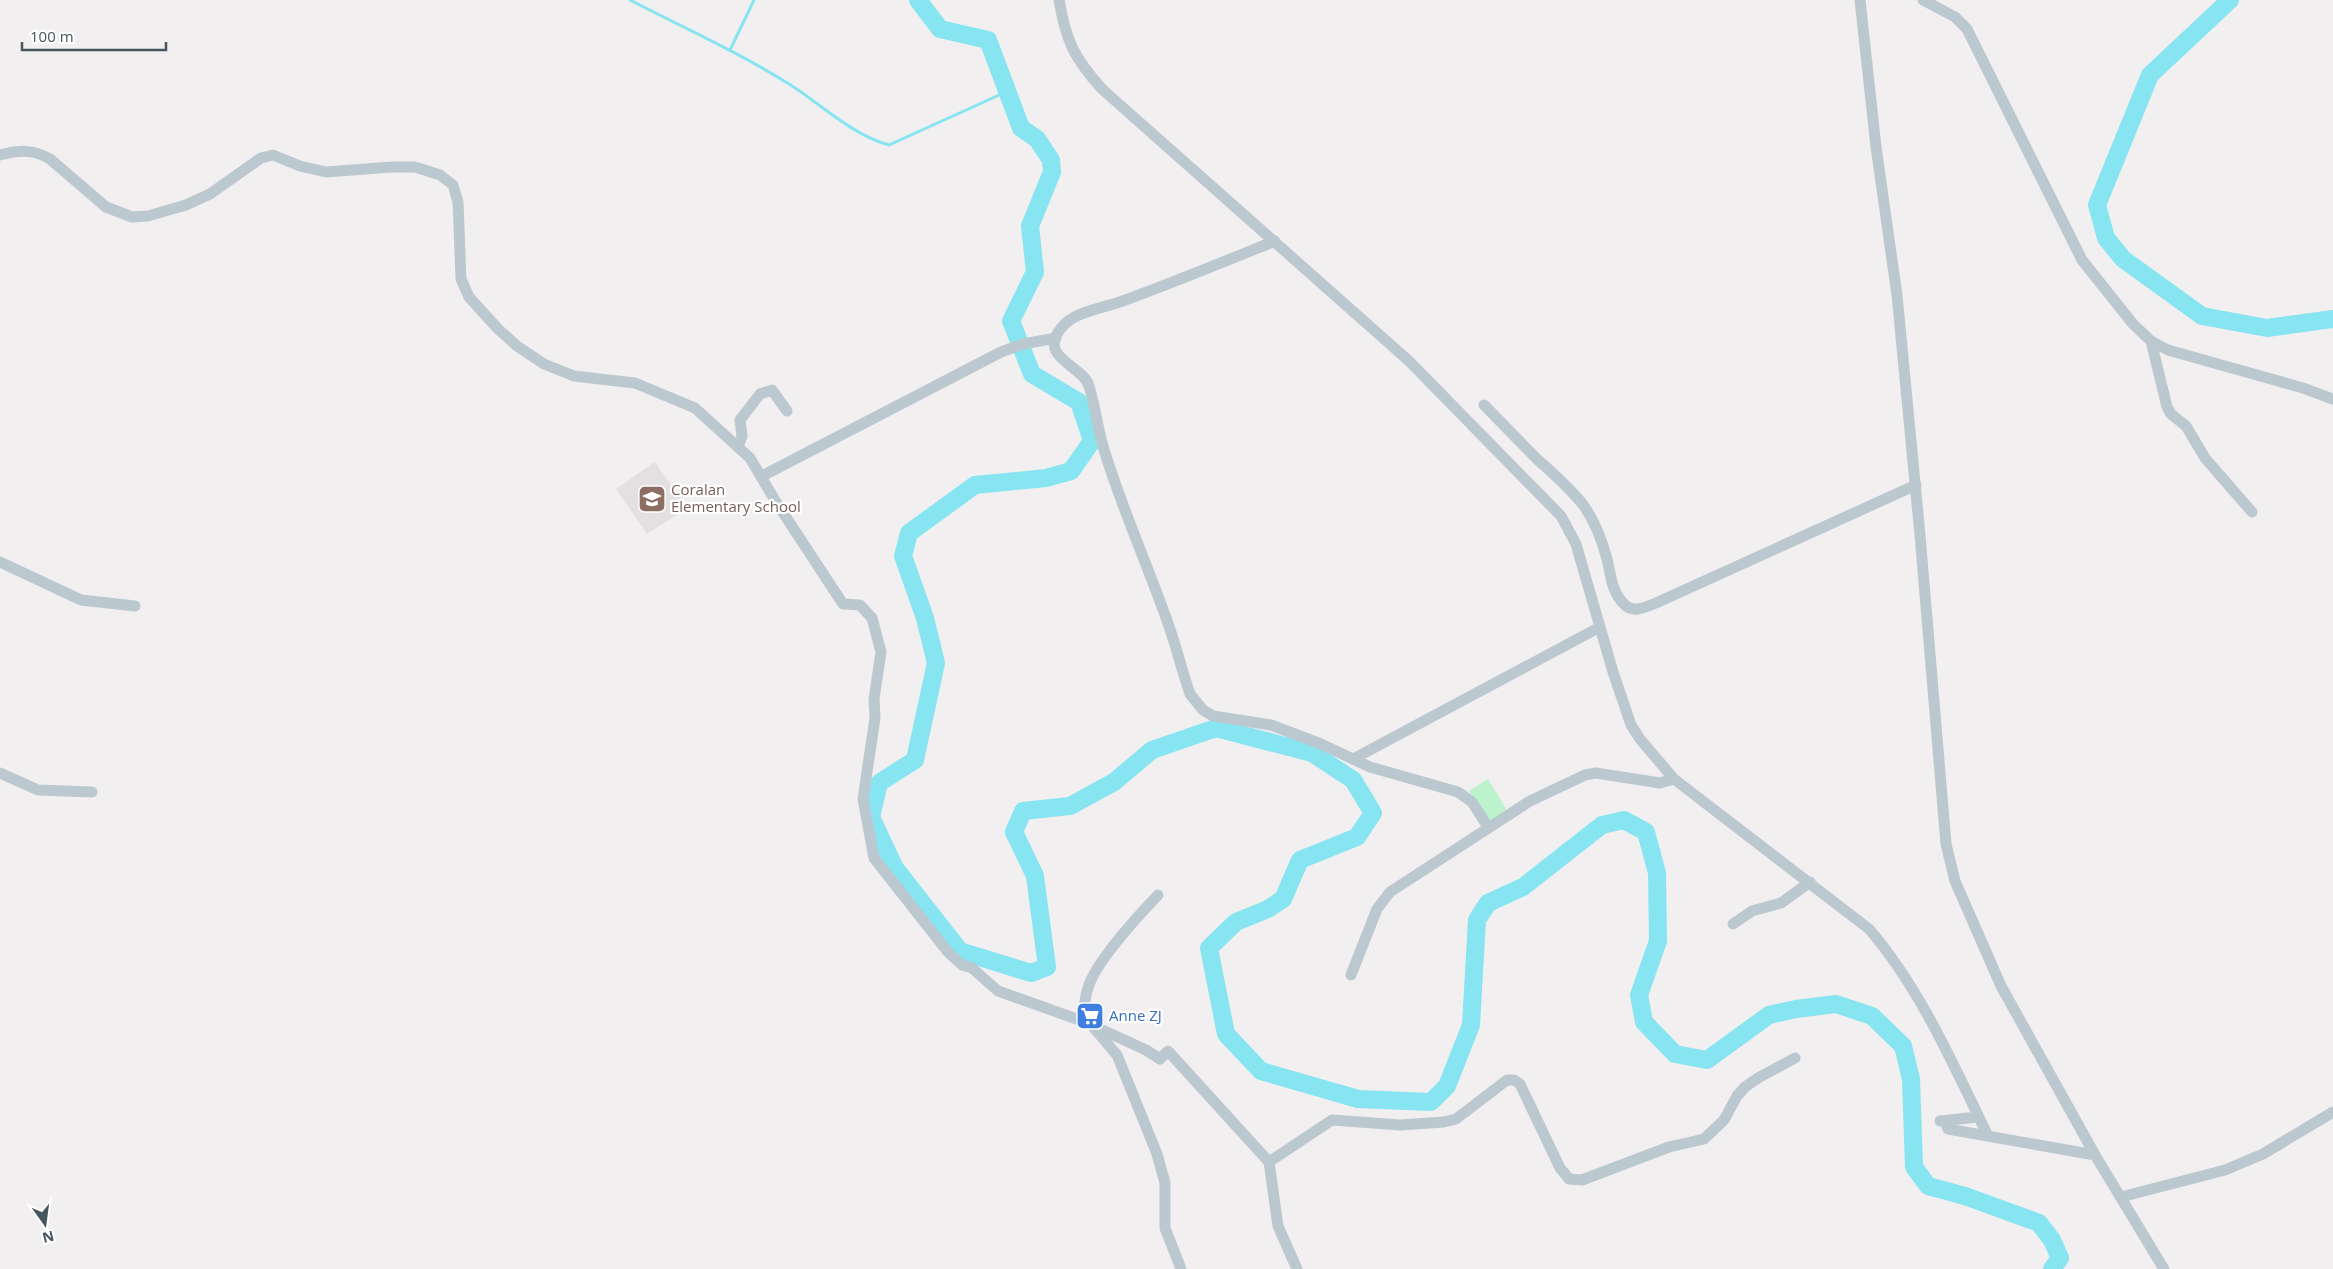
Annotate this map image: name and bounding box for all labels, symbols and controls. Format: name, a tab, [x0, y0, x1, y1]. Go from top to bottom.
scale bar	[22, 20, 166, 52]
text: 100 m	[30, 26, 74, 46]
place label: Coralan Elementary School	[671, 479, 801, 516]
school or university icon: Coralan Elementary School	[637, 484, 667, 514]
supermarket icon: Anne ZJ	[1075, 1001, 1105, 1031]
place label: Anne ZJ	[1109, 1005, 1162, 1025]
north arrow	[20, 1199, 70, 1249]
text: N	[40, 1227, 56, 1248]

